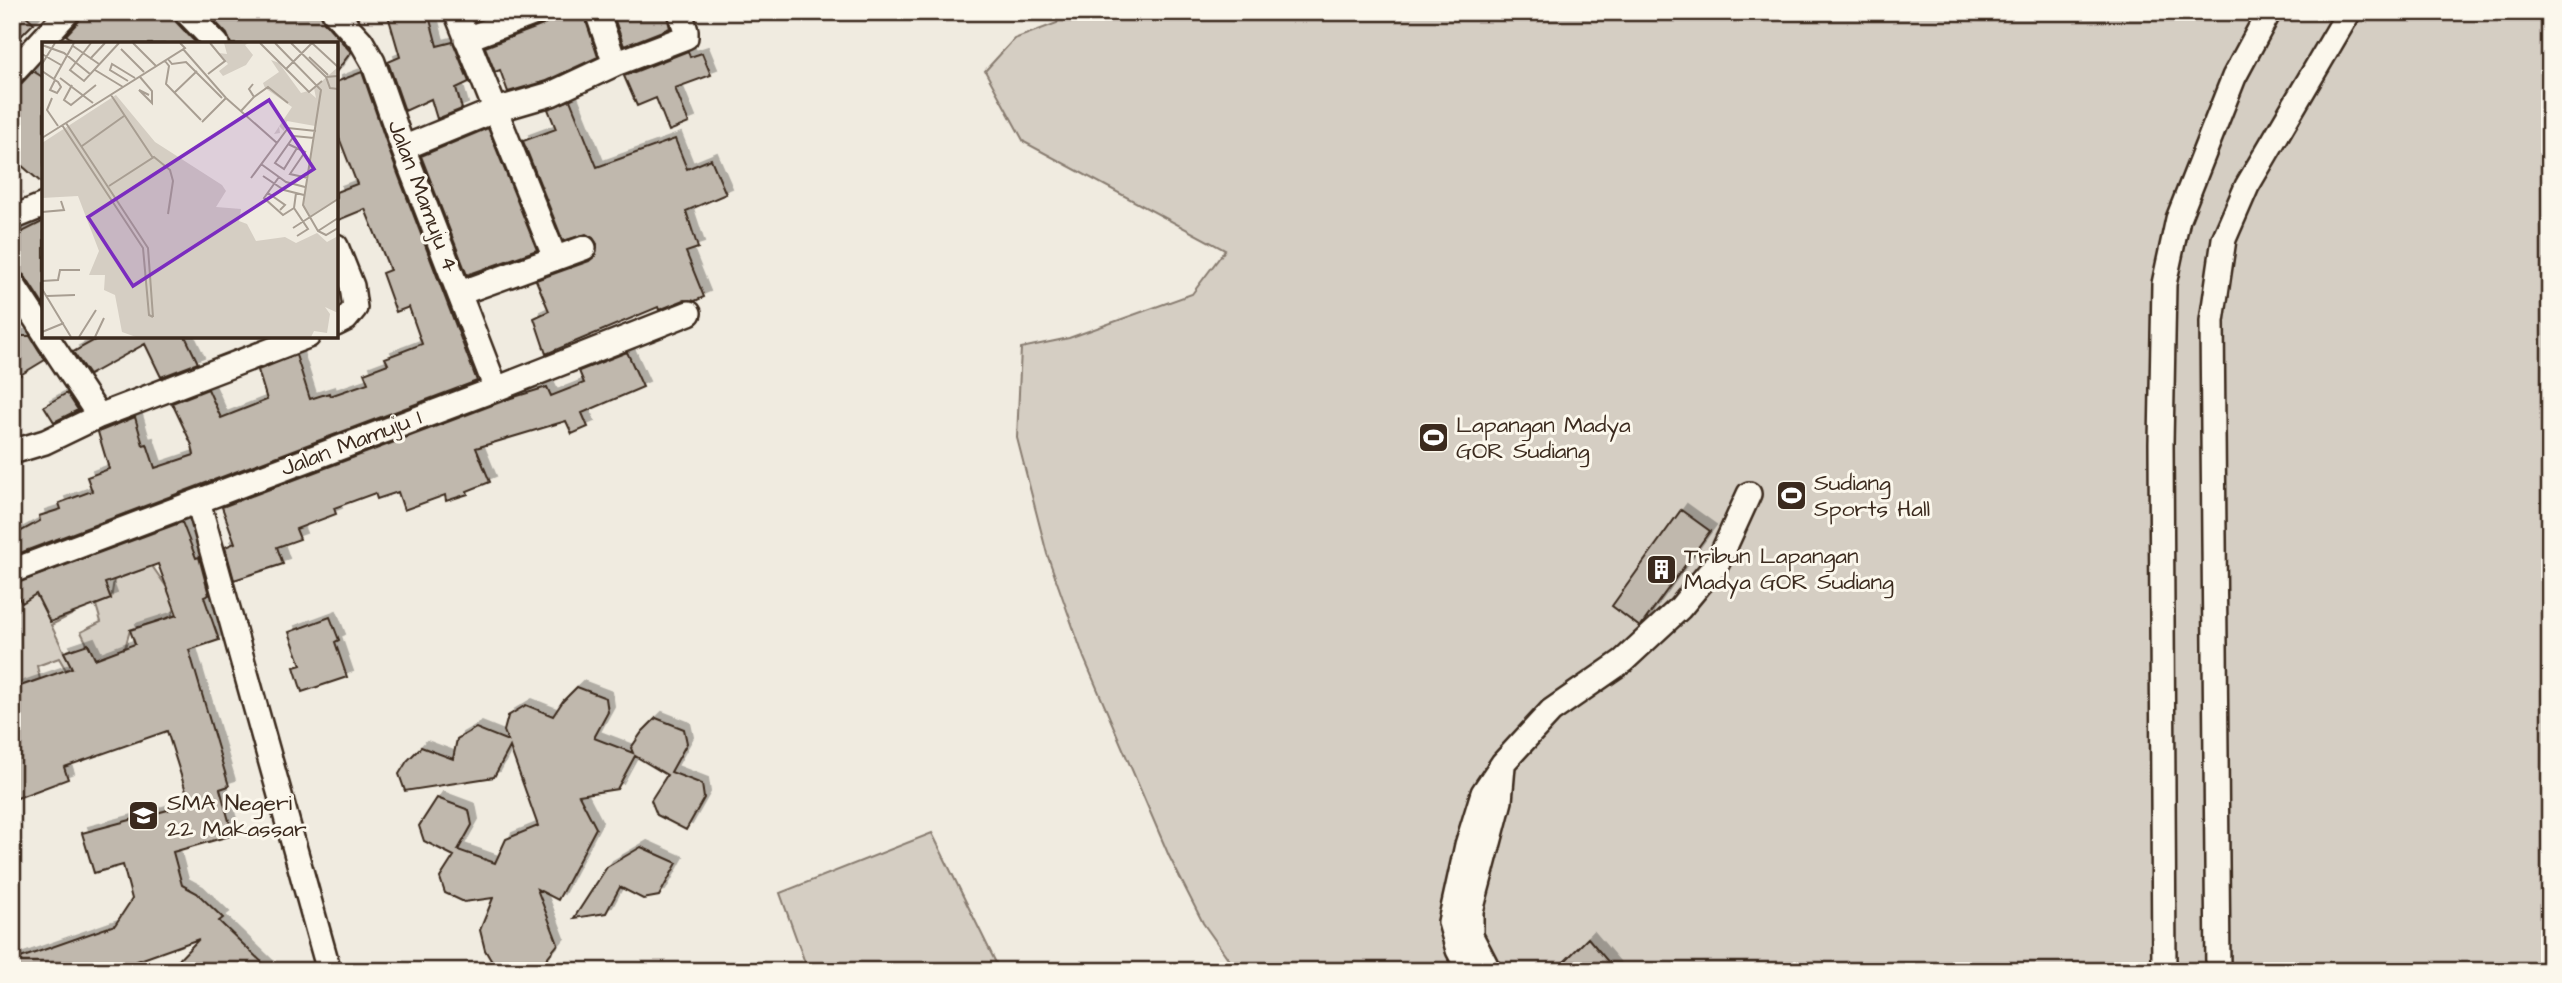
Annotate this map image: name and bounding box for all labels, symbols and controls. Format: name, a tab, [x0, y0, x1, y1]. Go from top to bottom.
inset map	[42, 42, 338, 338]
street label: Jalan Mamuju 4	[379, 115, 467, 277]
street label: Jalan Mamuju 1	[276, 402, 426, 484]
place label: Lapangan Madya GOR Sudiang	[1456, 409, 1631, 468]
sports icon: Lapangan Madya GOR Sudiang	[1416, 421, 1450, 455]
place label: Sudiang Sports Hall	[1814, 467, 1930, 525]
sports icon: Sudiang Sports Hall	[1774, 479, 1808, 513]
place label: Tribun Lapangan Madya GOR Sudiang	[1684, 540, 1894, 599]
building icon: Tribun Lapangan Madya GOR Sudiang	[1644, 552, 1678, 586]
place label: SMA Negeri 22 Makassar	[167, 787, 307, 845]
school or university icon: SMA Negeri 22 Makassar	[127, 799, 161, 833]

